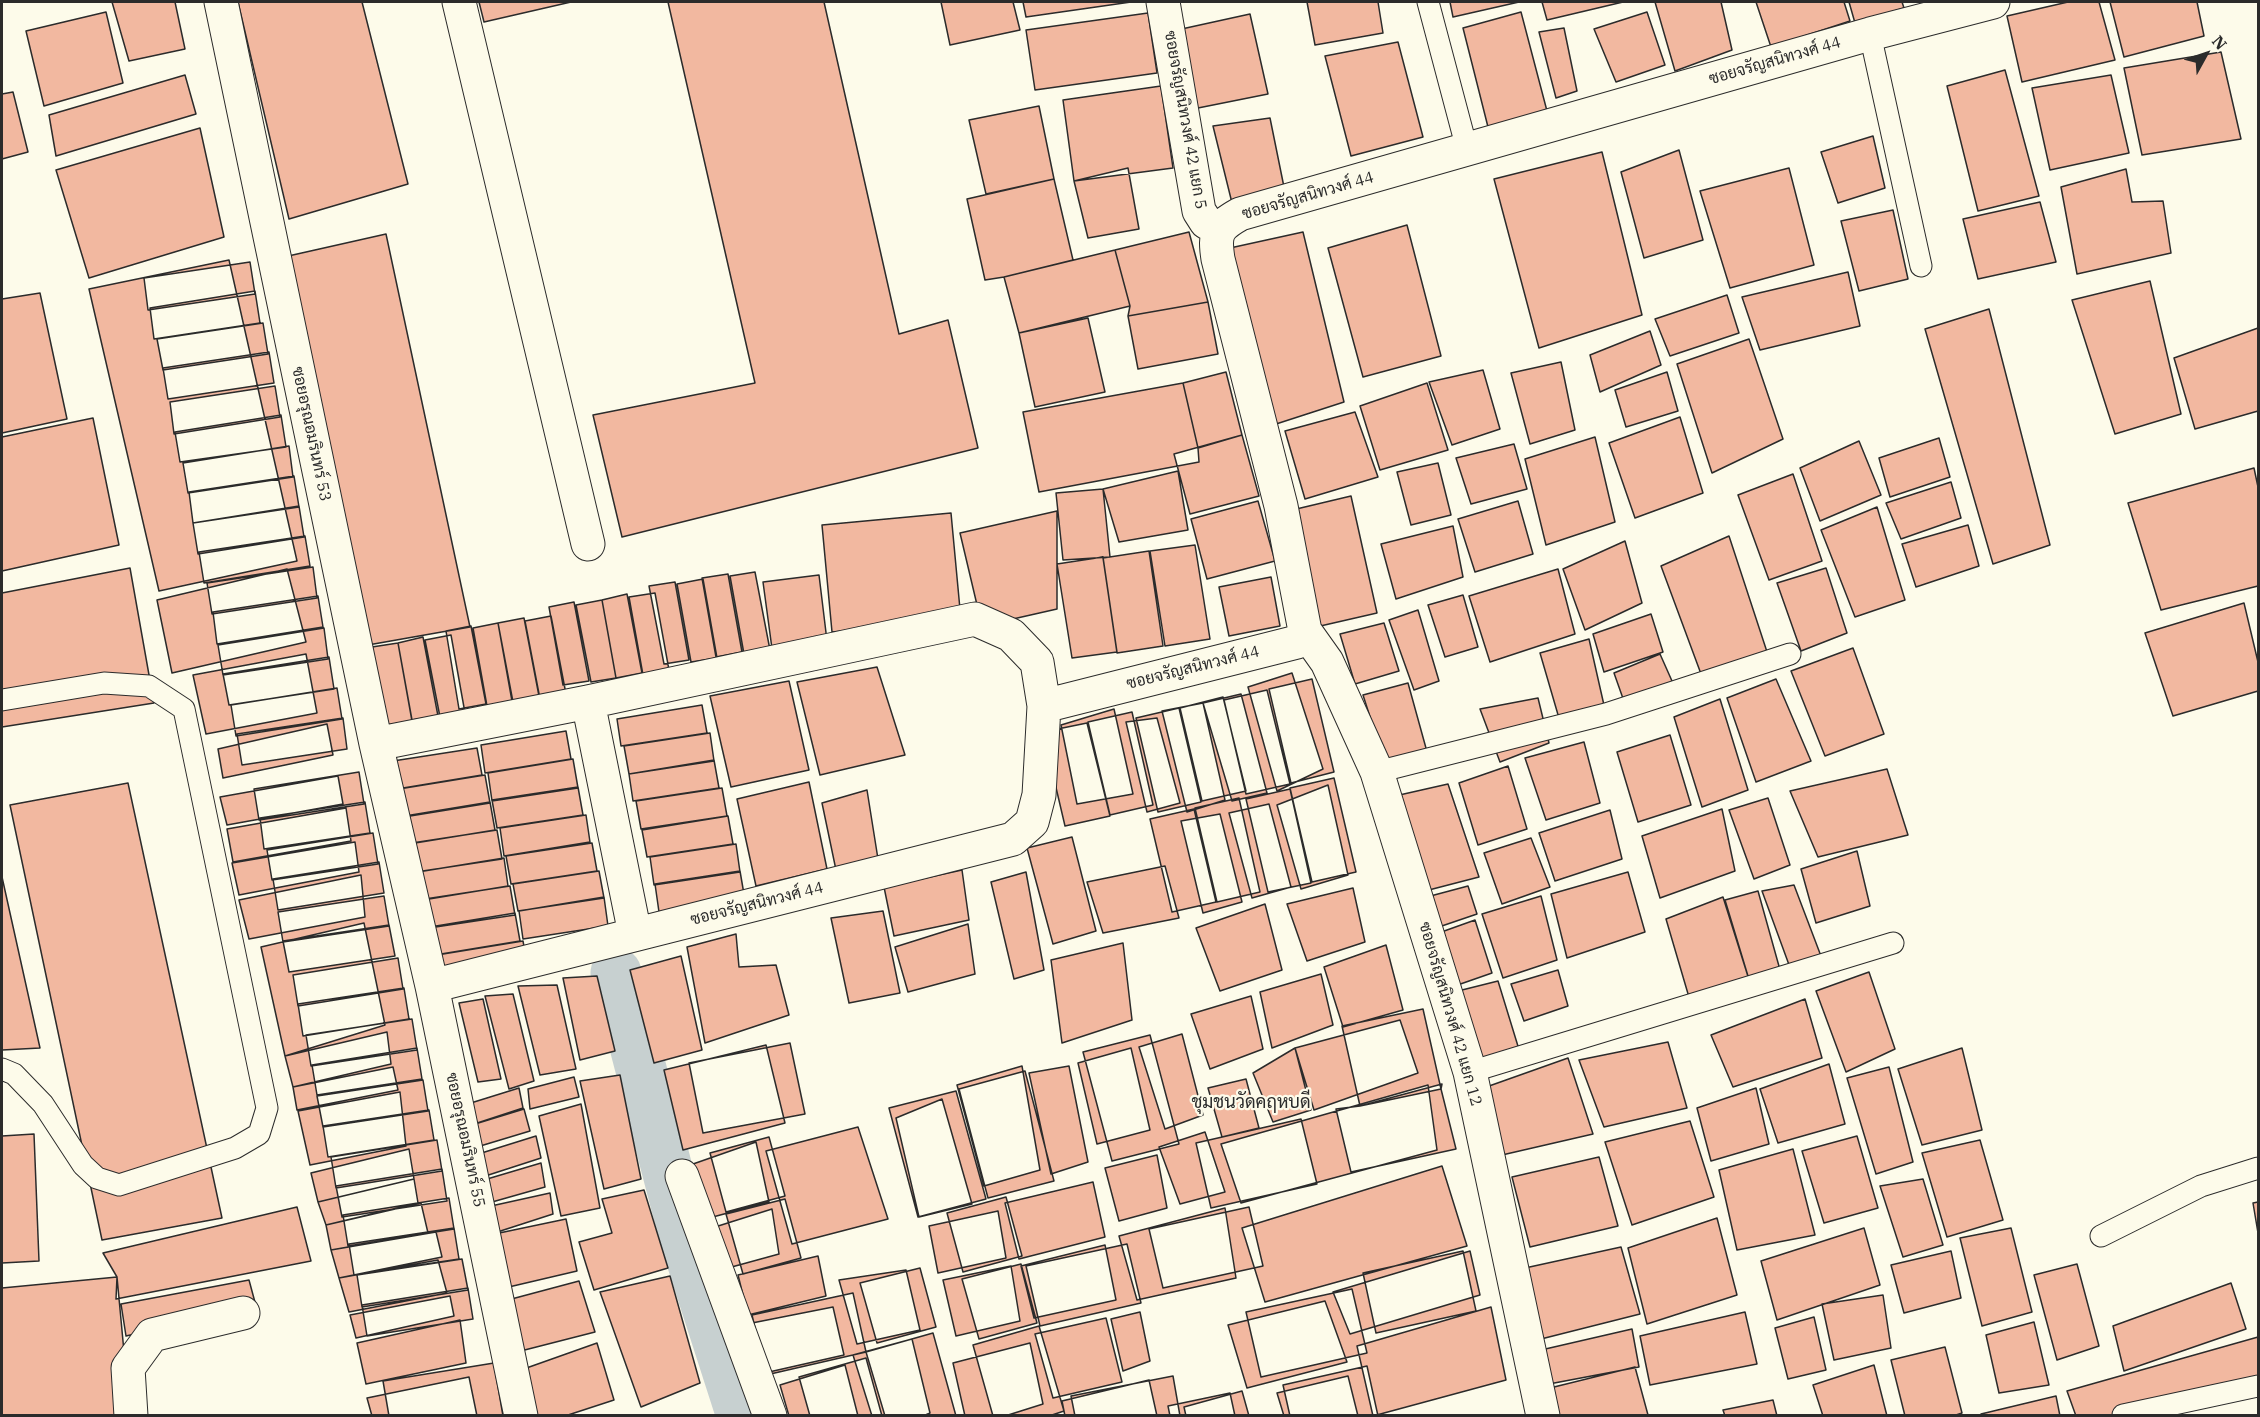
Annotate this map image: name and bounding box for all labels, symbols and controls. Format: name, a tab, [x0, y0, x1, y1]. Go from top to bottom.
north arrow	[2176, 24, 2236, 84]
street label: ซอยจรัญสนิทวงศ์ 42 แยก 5	[1160, 29, 1210, 211]
text: N	[2208, 31, 2232, 54]
street label: ซอยจรัญสนิทวงศ์ 44	[1707, 33, 1843, 89]
street label: ซอยจรัญสนิทวงศ์ 44	[1240, 168, 1376, 224]
street label: ซอยอรุณอมรินทร์ 53	[287, 365, 335, 503]
street label: ซอยจรัญสนิทวงศ์ 44	[1125, 642, 1261, 694]
street label: ซอยจรัญสนิทวงศ์ 44	[689, 878, 825, 930]
street label: ซอยจรัญสนิทวงศ์ 42 แยก 12	[1415, 920, 1485, 1108]
street label: ซอยอรุณอมรินทร์ 55	[441, 1071, 489, 1209]
district label: ชุมชนวัดคฤหบดี	[1191, 1092, 1311, 1114]

